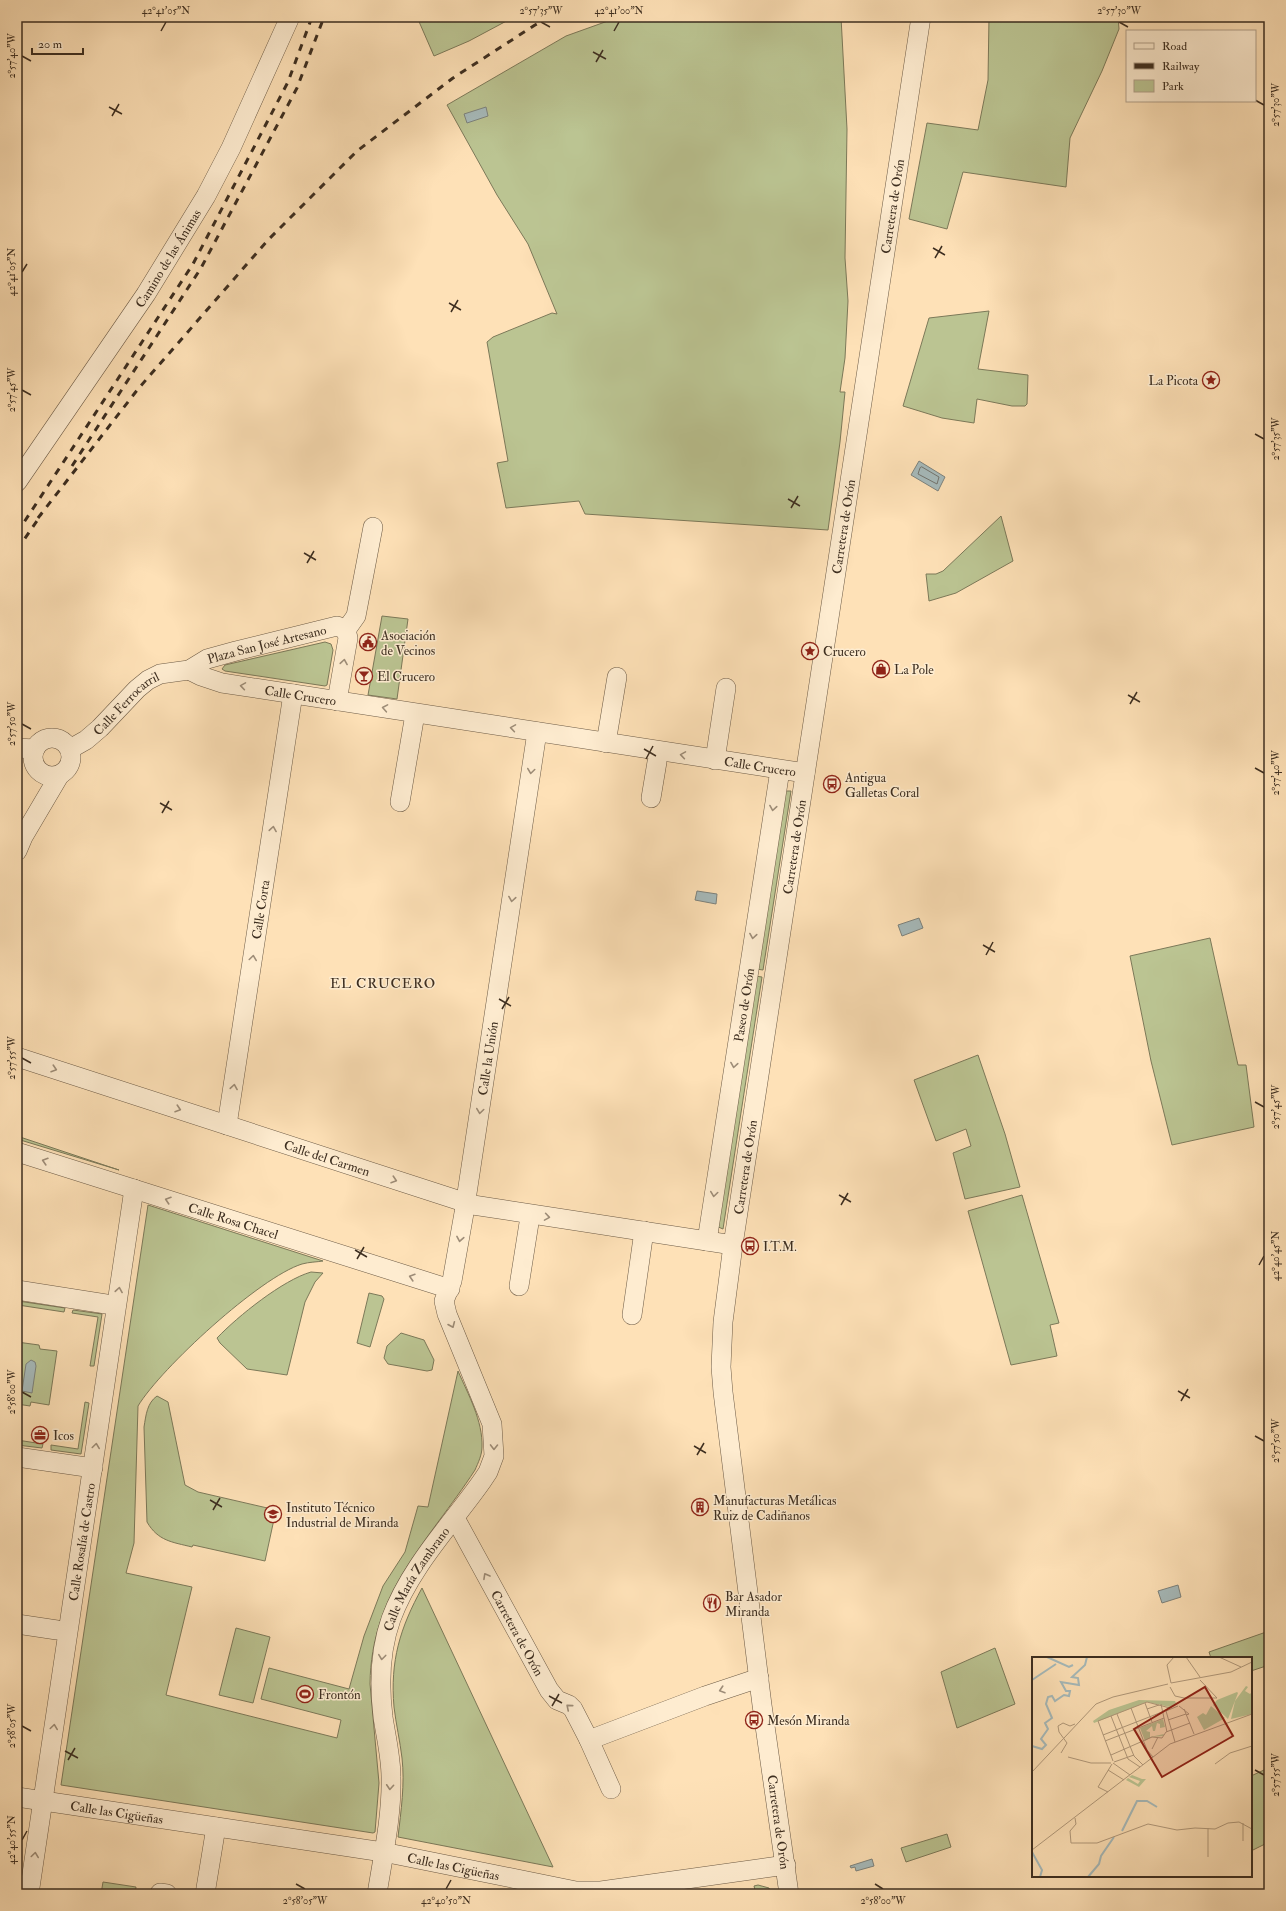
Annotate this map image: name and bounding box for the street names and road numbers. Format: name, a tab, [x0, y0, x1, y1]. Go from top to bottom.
street label: Carretera de Orón	[878, 158, 908, 255]
street label: Camino de las Ánimas	[132, 206, 205, 311]
street label: Carretera de Orón	[829, 478, 859, 575]
street label: Plaza San José Artesano	[205, 622, 328, 668]
street label: Calle Ferrocarril	[90, 668, 163, 739]
street label: Calle Crucero	[263, 683, 337, 710]
street label: Calle Crucero	[723, 754, 797, 780]
street label: Carretera de Orón	[780, 798, 810, 895]
street label: Calle Corta	[249, 878, 274, 940]
street label: Paseo de Orón	[731, 967, 758, 1043]
street label: Calle la Unión	[475, 1020, 502, 1097]
street label: Carretera de Orón	[731, 1118, 761, 1216]
street label: Calle del Carmen	[282, 1137, 372, 1180]
street label: Calle Rosa Chacel	[186, 1200, 281, 1243]
street label: Calle Rosalía de Castro	[66, 1482, 99, 1602]
street label: Calle María Zambrano	[381, 1524, 453, 1633]
street label: Carretera de Orón	[487, 1588, 547, 1679]
street label: Carretera de Orón	[763, 1774, 793, 1871]
street label: Calle las Cigüeñas	[69, 1798, 165, 1828]
street label: Calle las Cigüeñas	[406, 1850, 501, 1884]

